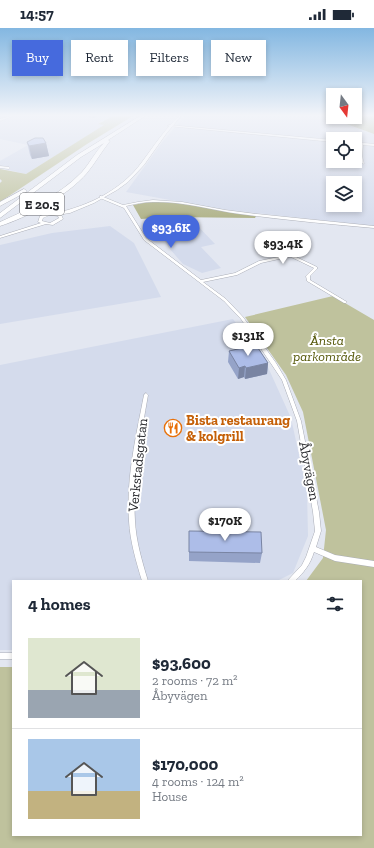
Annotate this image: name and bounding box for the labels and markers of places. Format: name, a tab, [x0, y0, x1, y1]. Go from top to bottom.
pin: $93.6K	[138, 215, 204, 249]
pin: $93.4K	[250, 231, 316, 265]
pin: $131K	[220, 323, 276, 357]
place label: Bista restaurang & kolgrill	[186, 412, 290, 445]
restaurant icon: Bista restaurang & kolgrill	[163, 418, 183, 438]
pin: $170K	[197, 508, 253, 542]

